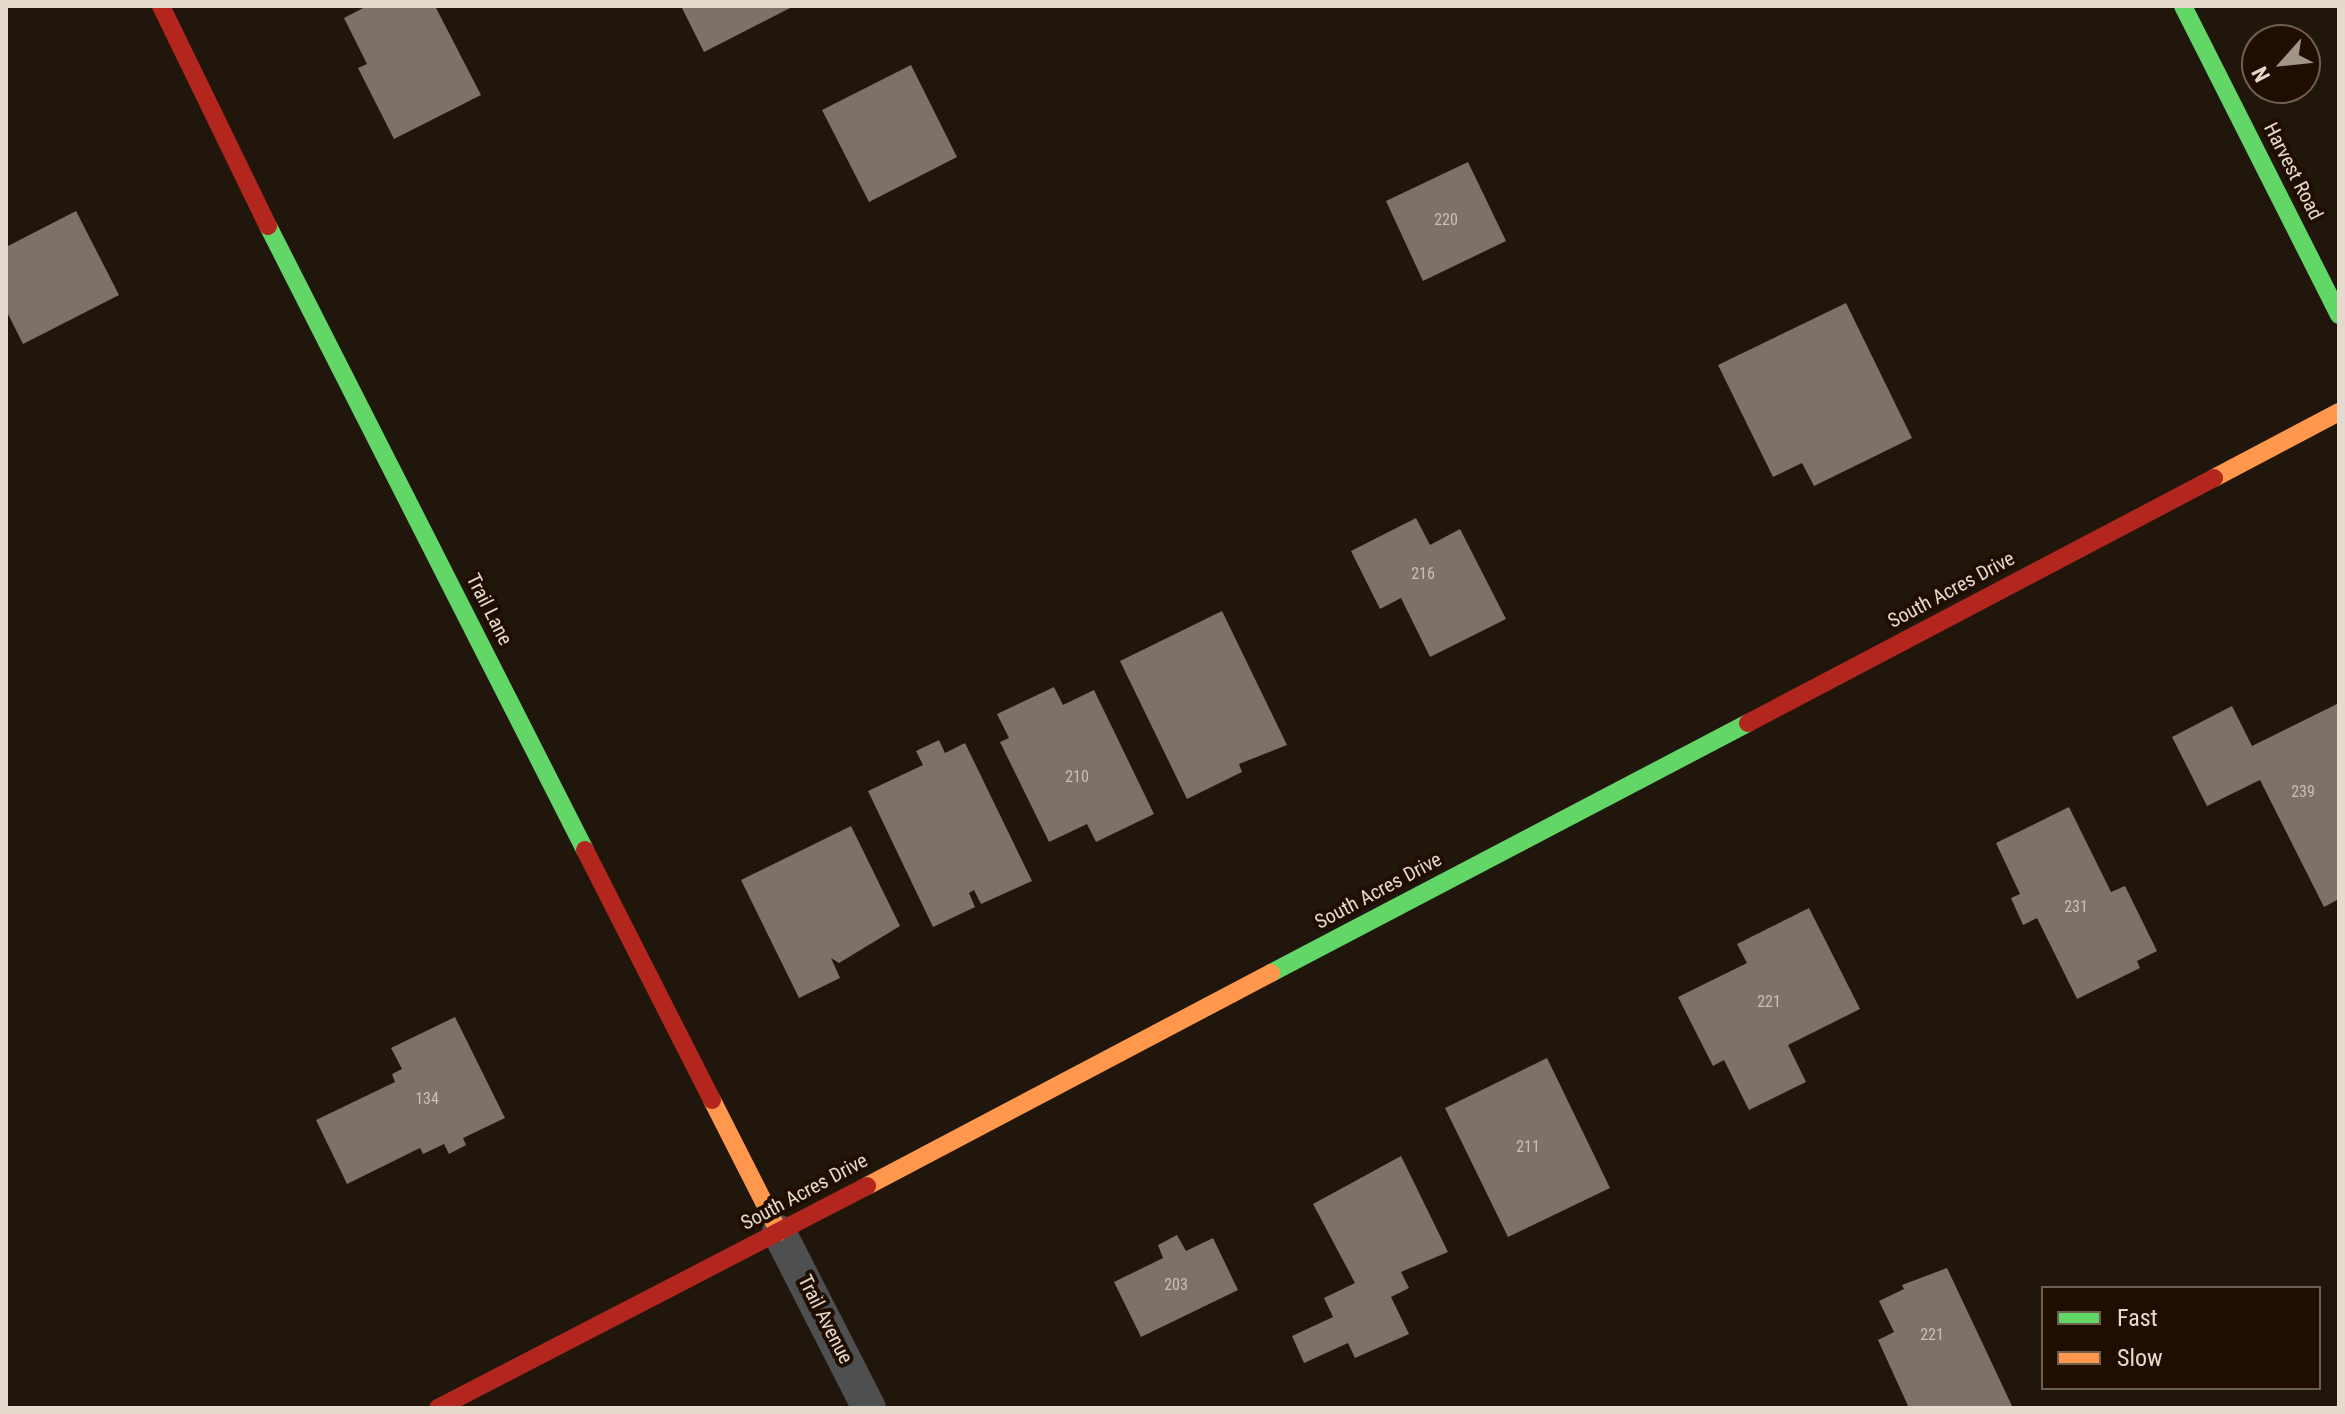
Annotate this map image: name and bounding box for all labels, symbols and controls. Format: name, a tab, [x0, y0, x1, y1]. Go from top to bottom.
north arrow	[2241, 24, 2321, 104]
text: N	[2247, 63, 2275, 86]
street label: Harvest Road	[2257, 119, 2327, 225]
house number: 220	[1434, 211, 1458, 231]
street label: South Acres Drive	[1885, 548, 2019, 634]
house number: 216	[1411, 565, 1435, 585]
street label: Trail Lane	[460, 570, 516, 650]
house number: 210	[1065, 768, 1089, 788]
house number: 239	[2291, 783, 2315, 803]
street label: South Acres Drive	[1312, 849, 1446, 935]
house number: 231	[2064, 898, 2088, 918]
house number: 221	[1757, 993, 1781, 1013]
house number: 134	[415, 1090, 439, 1110]
house number: 211	[1516, 1138, 1540, 1158]
street label: South Acres Drive	[738, 1150, 872, 1236]
street label: Trail Avenue	[791, 1272, 857, 1368]
house number: 203	[1164, 1276, 1188, 1296]
legend	[2041, 1286, 2321, 1390]
text: Fast	[2117, 1304, 2158, 1332]
house number: 221	[1920, 1326, 1944, 1346]
text: Slow	[2117, 1344, 2163, 1372]

